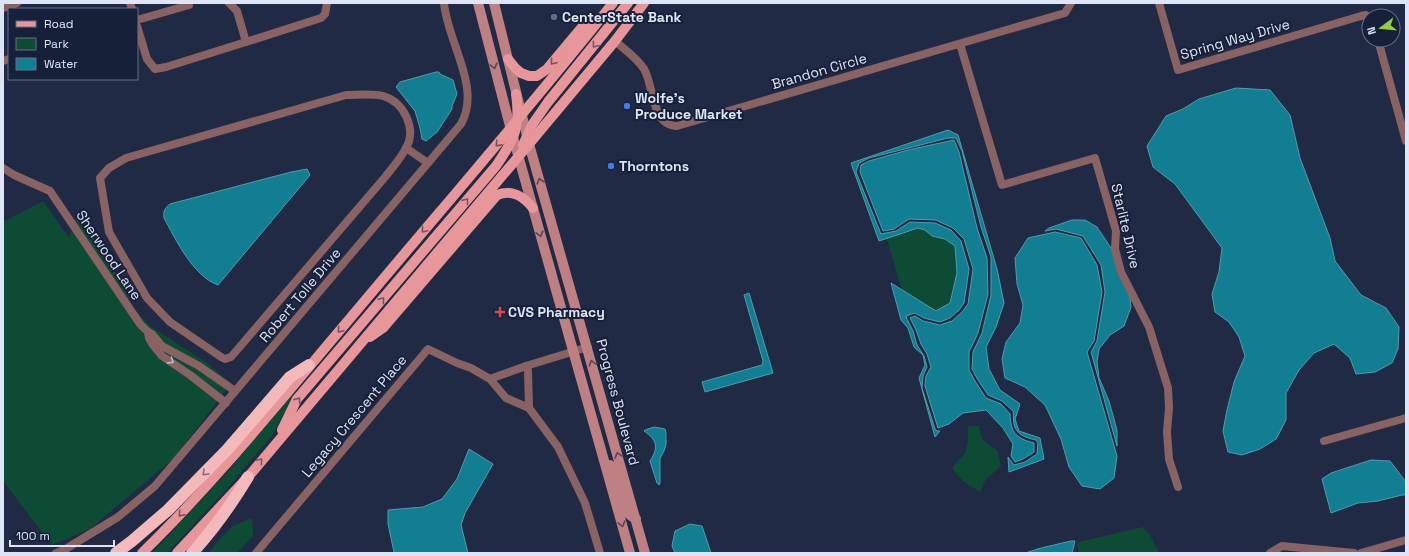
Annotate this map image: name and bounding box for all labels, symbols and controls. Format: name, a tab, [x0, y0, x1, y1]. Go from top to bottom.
legend	[8, 8, 138, 80]
place label: CenterState Bank	[562, 8, 682, 26]
north arrow	[1361, 8, 1401, 48]
marker: CenterState Bank	[549, 12, 559, 22]
street label: Spring Way Drive	[1178, 15, 1292, 63]
text: Road	[44, 16, 73, 32]
text: N	[1364, 25, 1379, 36]
text: Park	[44, 36, 69, 52]
one-way arrow	[593, 40, 600, 47]
street label: Brandon Circle	[769, 49, 869, 93]
text: Water	[44, 56, 78, 72]
one-way arrow	[550, 58, 557, 65]
one-way arrow	[489, 63, 498, 70]
place label: Wolfe's Produce Market	[635, 89, 742, 123]
marker: Wolfe's Produce Market	[622, 101, 632, 111]
one-way arrow	[495, 139, 503, 147]
place label: Thorntons	[619, 157, 689, 175]
marker: Thorntons	[606, 161, 616, 171]
one-way arrow	[536, 178, 545, 185]
street label: Starlite Drive	[1107, 182, 1145, 270]
one-way arrow	[462, 199, 469, 206]
street label: Sherwood Lane	[72, 207, 146, 303]
one-way arrow	[421, 226, 428, 233]
one-way arrow	[535, 231, 544, 238]
street label: Robert Tolle Drive	[255, 244, 345, 346]
one-way arrow	[377, 297, 385, 305]
place label: CVS Pharmacy	[508, 303, 605, 321]
marker: CVS Pharmacy	[495, 307, 505, 317]
one-way arrow	[337, 325, 344, 332]
street label: Progress Boulevard	[592, 337, 644, 467]
street label: Legacy Crescent Place	[297, 351, 411, 481]
one-way arrow	[167, 357, 174, 364]
one-way arrow	[588, 360, 597, 367]
one-way arrow	[293, 397, 300, 404]
one-way arrow	[614, 452, 622, 458]
one-way arrow	[256, 459, 263, 466]
one-way arrow	[202, 468, 210, 476]
one-way arrow	[178, 510, 185, 517]
one-way arrow	[617, 520, 626, 527]
scale bar	[10, 522, 114, 548]
text: 100 m	[16, 528, 50, 544]

